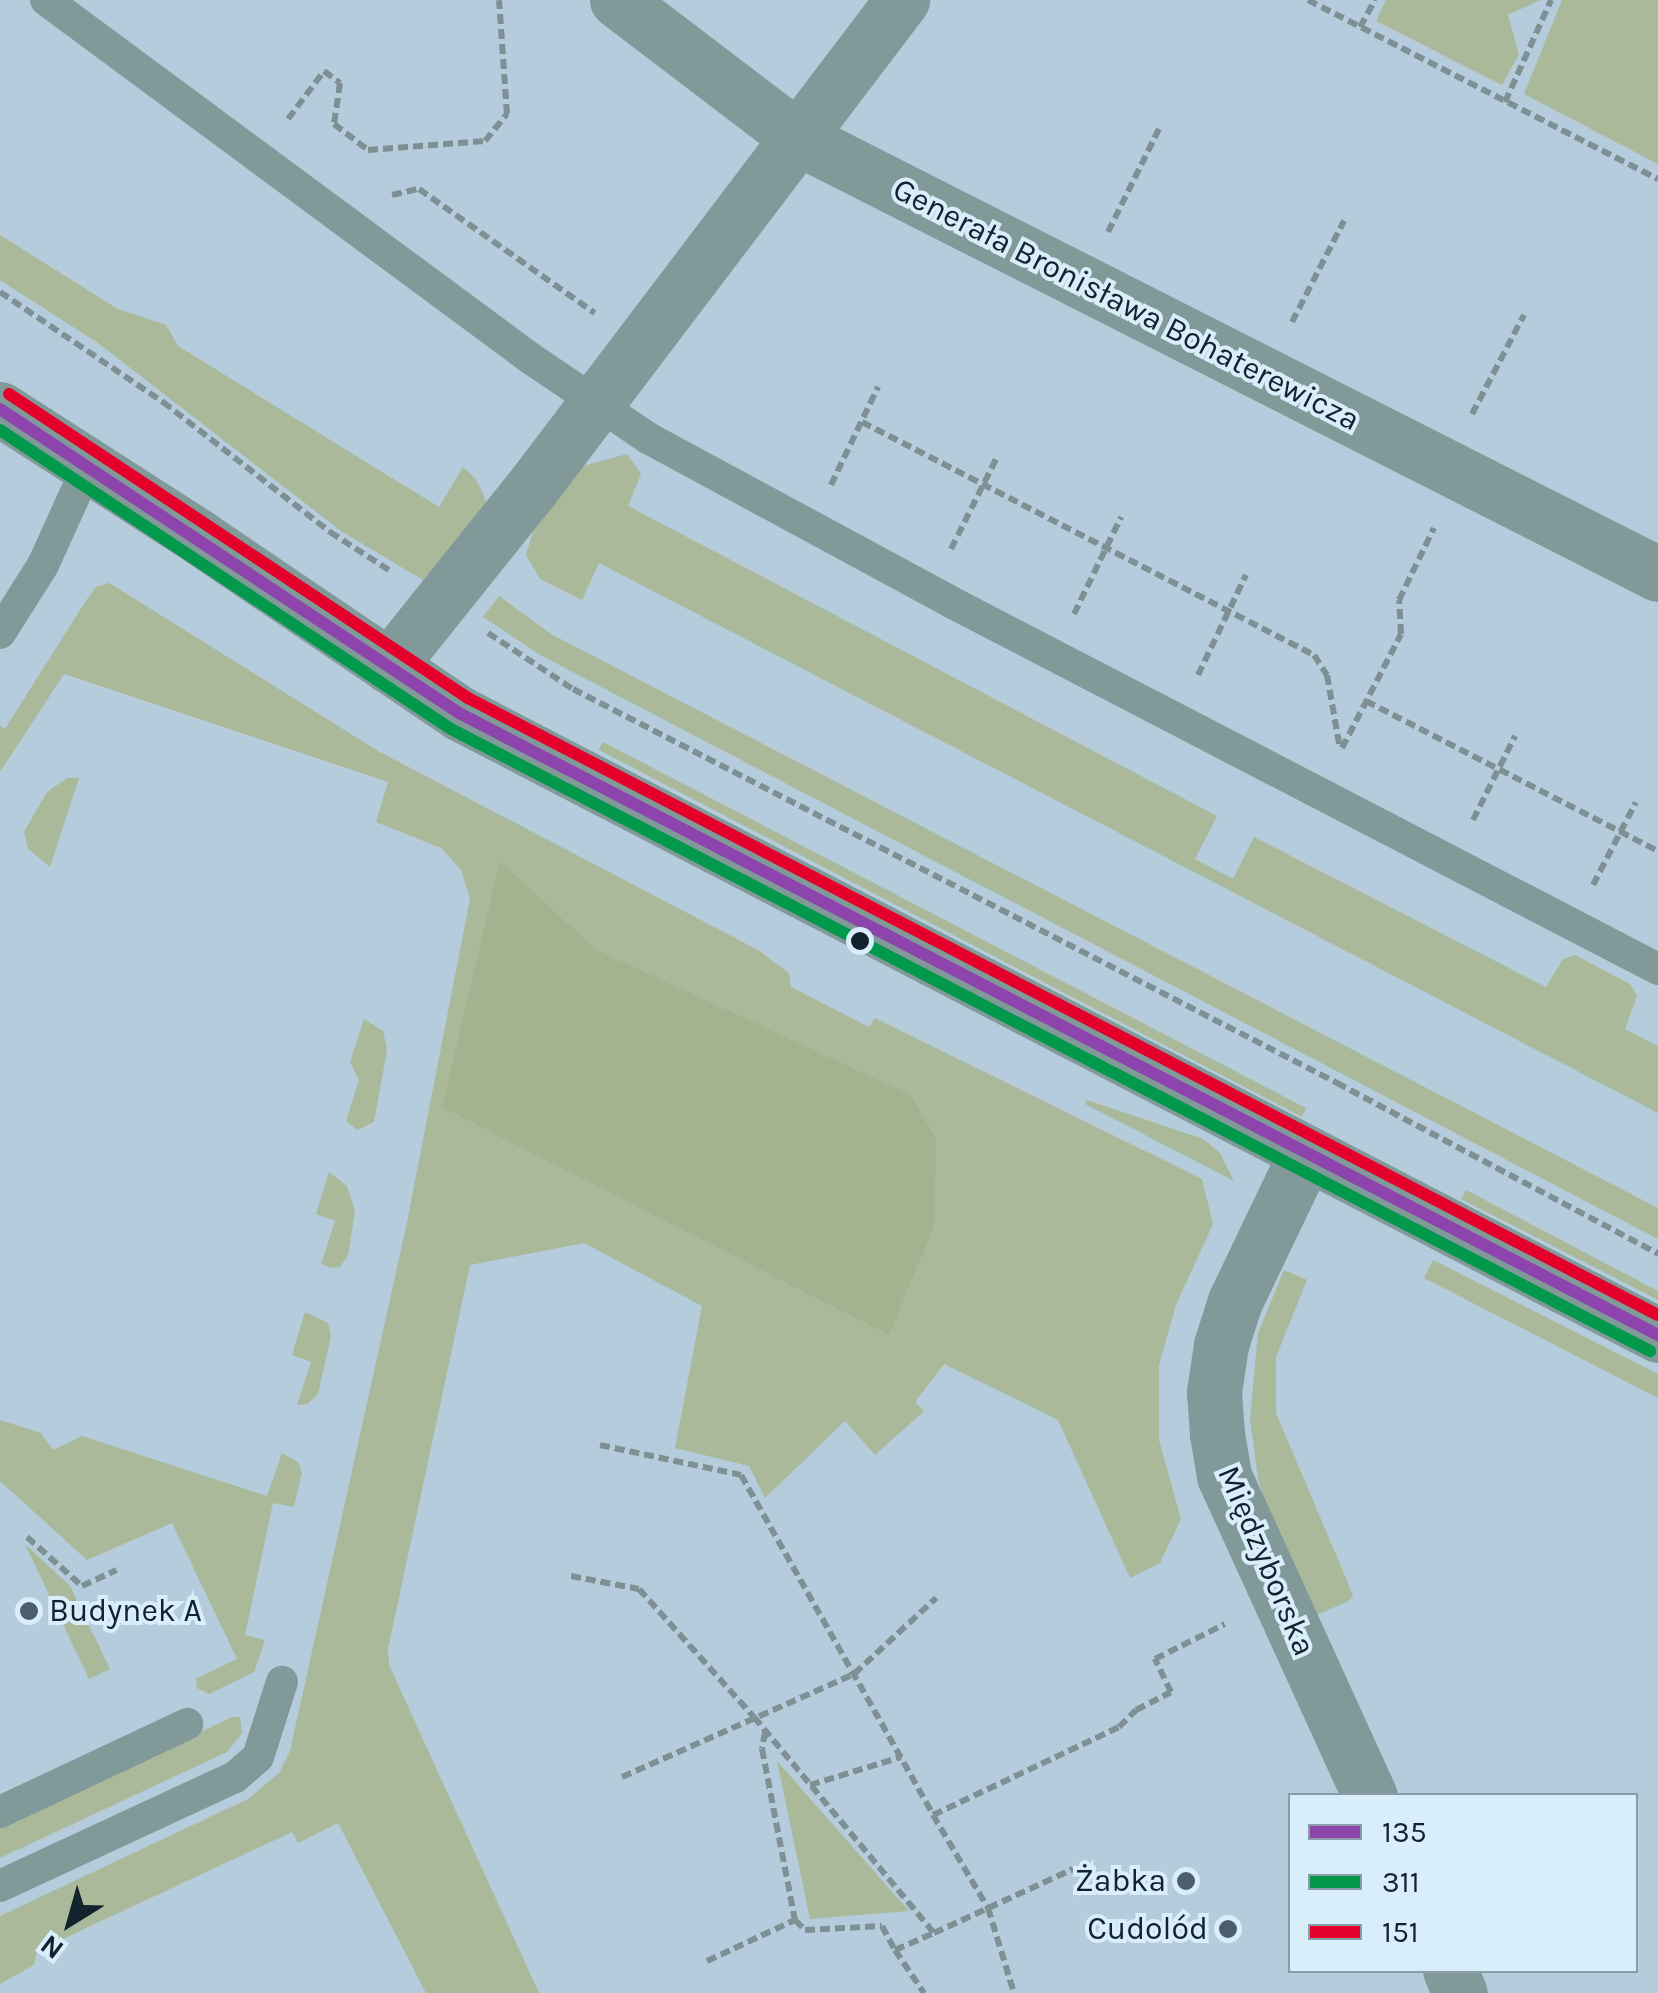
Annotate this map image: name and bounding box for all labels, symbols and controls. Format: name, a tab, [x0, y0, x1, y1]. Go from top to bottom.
street label: Generała Bronisława Bohaterewicza	[886, 170, 1366, 440]
unlabelled marker	[850, 931, 870, 951]
street label: Międzyborska	[1209, 1460, 1323, 1662]
place label: Budynek A	[49, 1592, 202, 1630]
marker: Budynek A	[18, 1600, 40, 1622]
legend	[1288, 1793, 1638, 1973]
text: 135	[1382, 1814, 1427, 1850]
place label: Żabka	[1075, 1862, 1166, 1900]
text: 311	[1382, 1864, 1420, 1900]
marker: Żabka	[1175, 1870, 1197, 1892]
north arrow	[20, 1873, 120, 1973]
place label: Cudolód	[1087, 1910, 1208, 1948]
text: 151	[1382, 1914, 1419, 1950]
marker: Cudolód	[1217, 1918, 1239, 1940]
text: N	[34, 1928, 70, 1967]

